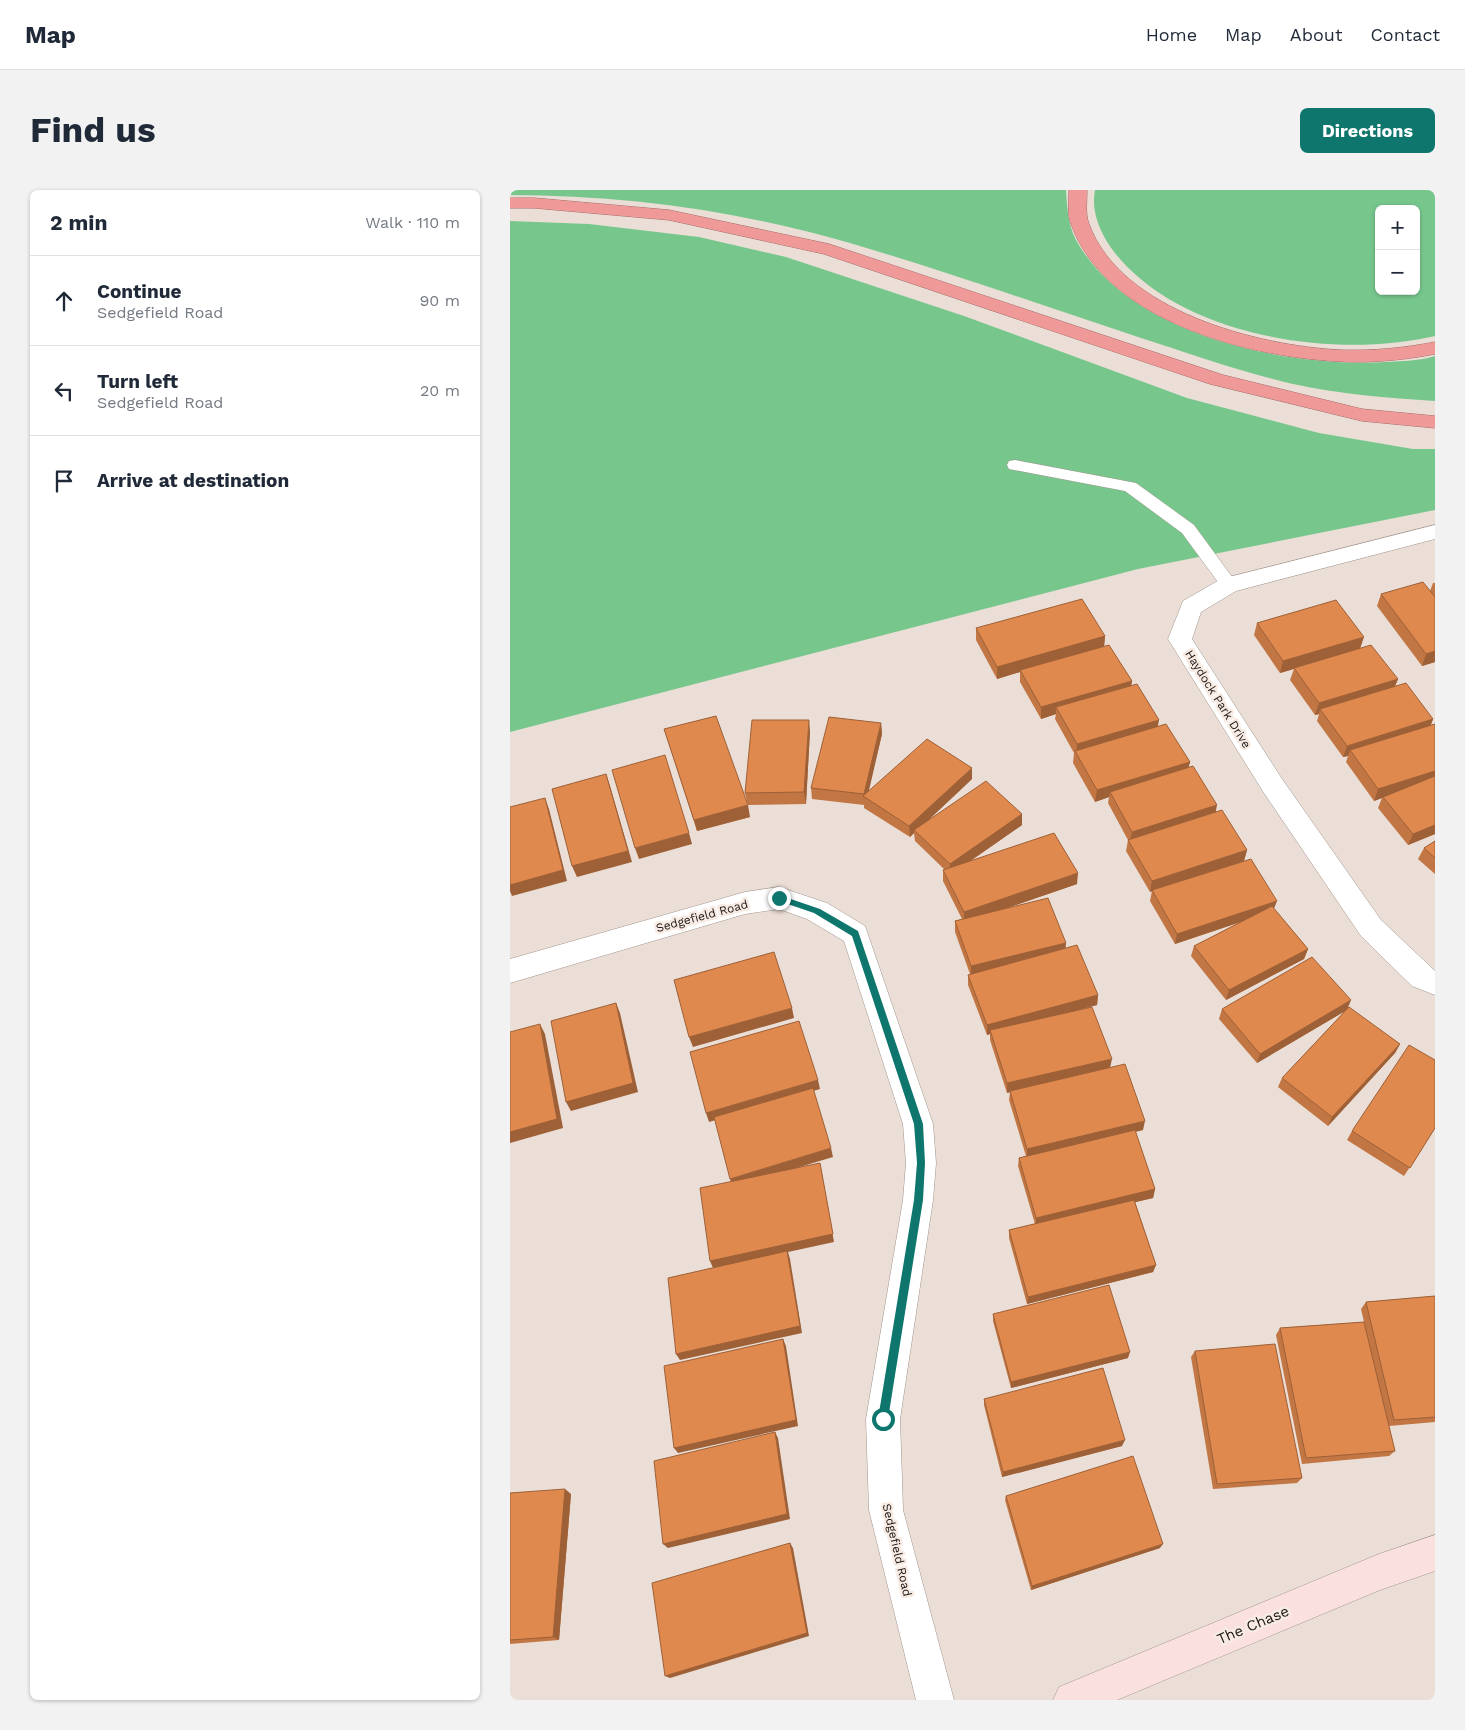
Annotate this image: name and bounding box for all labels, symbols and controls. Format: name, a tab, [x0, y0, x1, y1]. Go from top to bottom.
text: Map	[25, 21, 76, 49]
text: Home	[1146, 24, 1197, 45]
text: Map	[1225, 24, 1262, 45]
text: About	[1290, 24, 1342, 45]
text: Contact	[1370, 24, 1440, 45]
button: Directions	[1300, 108, 1435, 153]
text: Find us	[30, 109, 156, 151]
map controls	[1375, 205, 1420, 295]
button: +	[1375, 205, 1420, 250]
text: 2 min	[50, 210, 107, 235]
text: Walk · 110 m	[365, 213, 460, 232]
button: −	[1375, 250, 1420, 295]
text: Continue	[97, 280, 181, 303]
icon: ahead	[50, 287, 78, 315]
text: 90 m	[419, 291, 460, 310]
text: Sedgefield Road	[97, 303, 223, 322]
text: Turn left	[97, 370, 178, 393]
icon: left	[50, 377, 78, 405]
text: 20 m	[420, 381, 460, 400]
text: Sedgefield Road	[97, 393, 223, 412]
icon: arrive	[50, 467, 78, 495]
text: Arrive at destination	[97, 469, 289, 492]
street label: Haydock Park Drive	[1182, 647, 1254, 751]
route end	[768, 887, 791, 910]
street label: Sedgefield Road	[654, 897, 750, 935]
route start	[872, 1408, 895, 1431]
street label: Sedgefield Road	[880, 1502, 914, 1598]
street label: The Chase	[1214, 1602, 1292, 1648]

